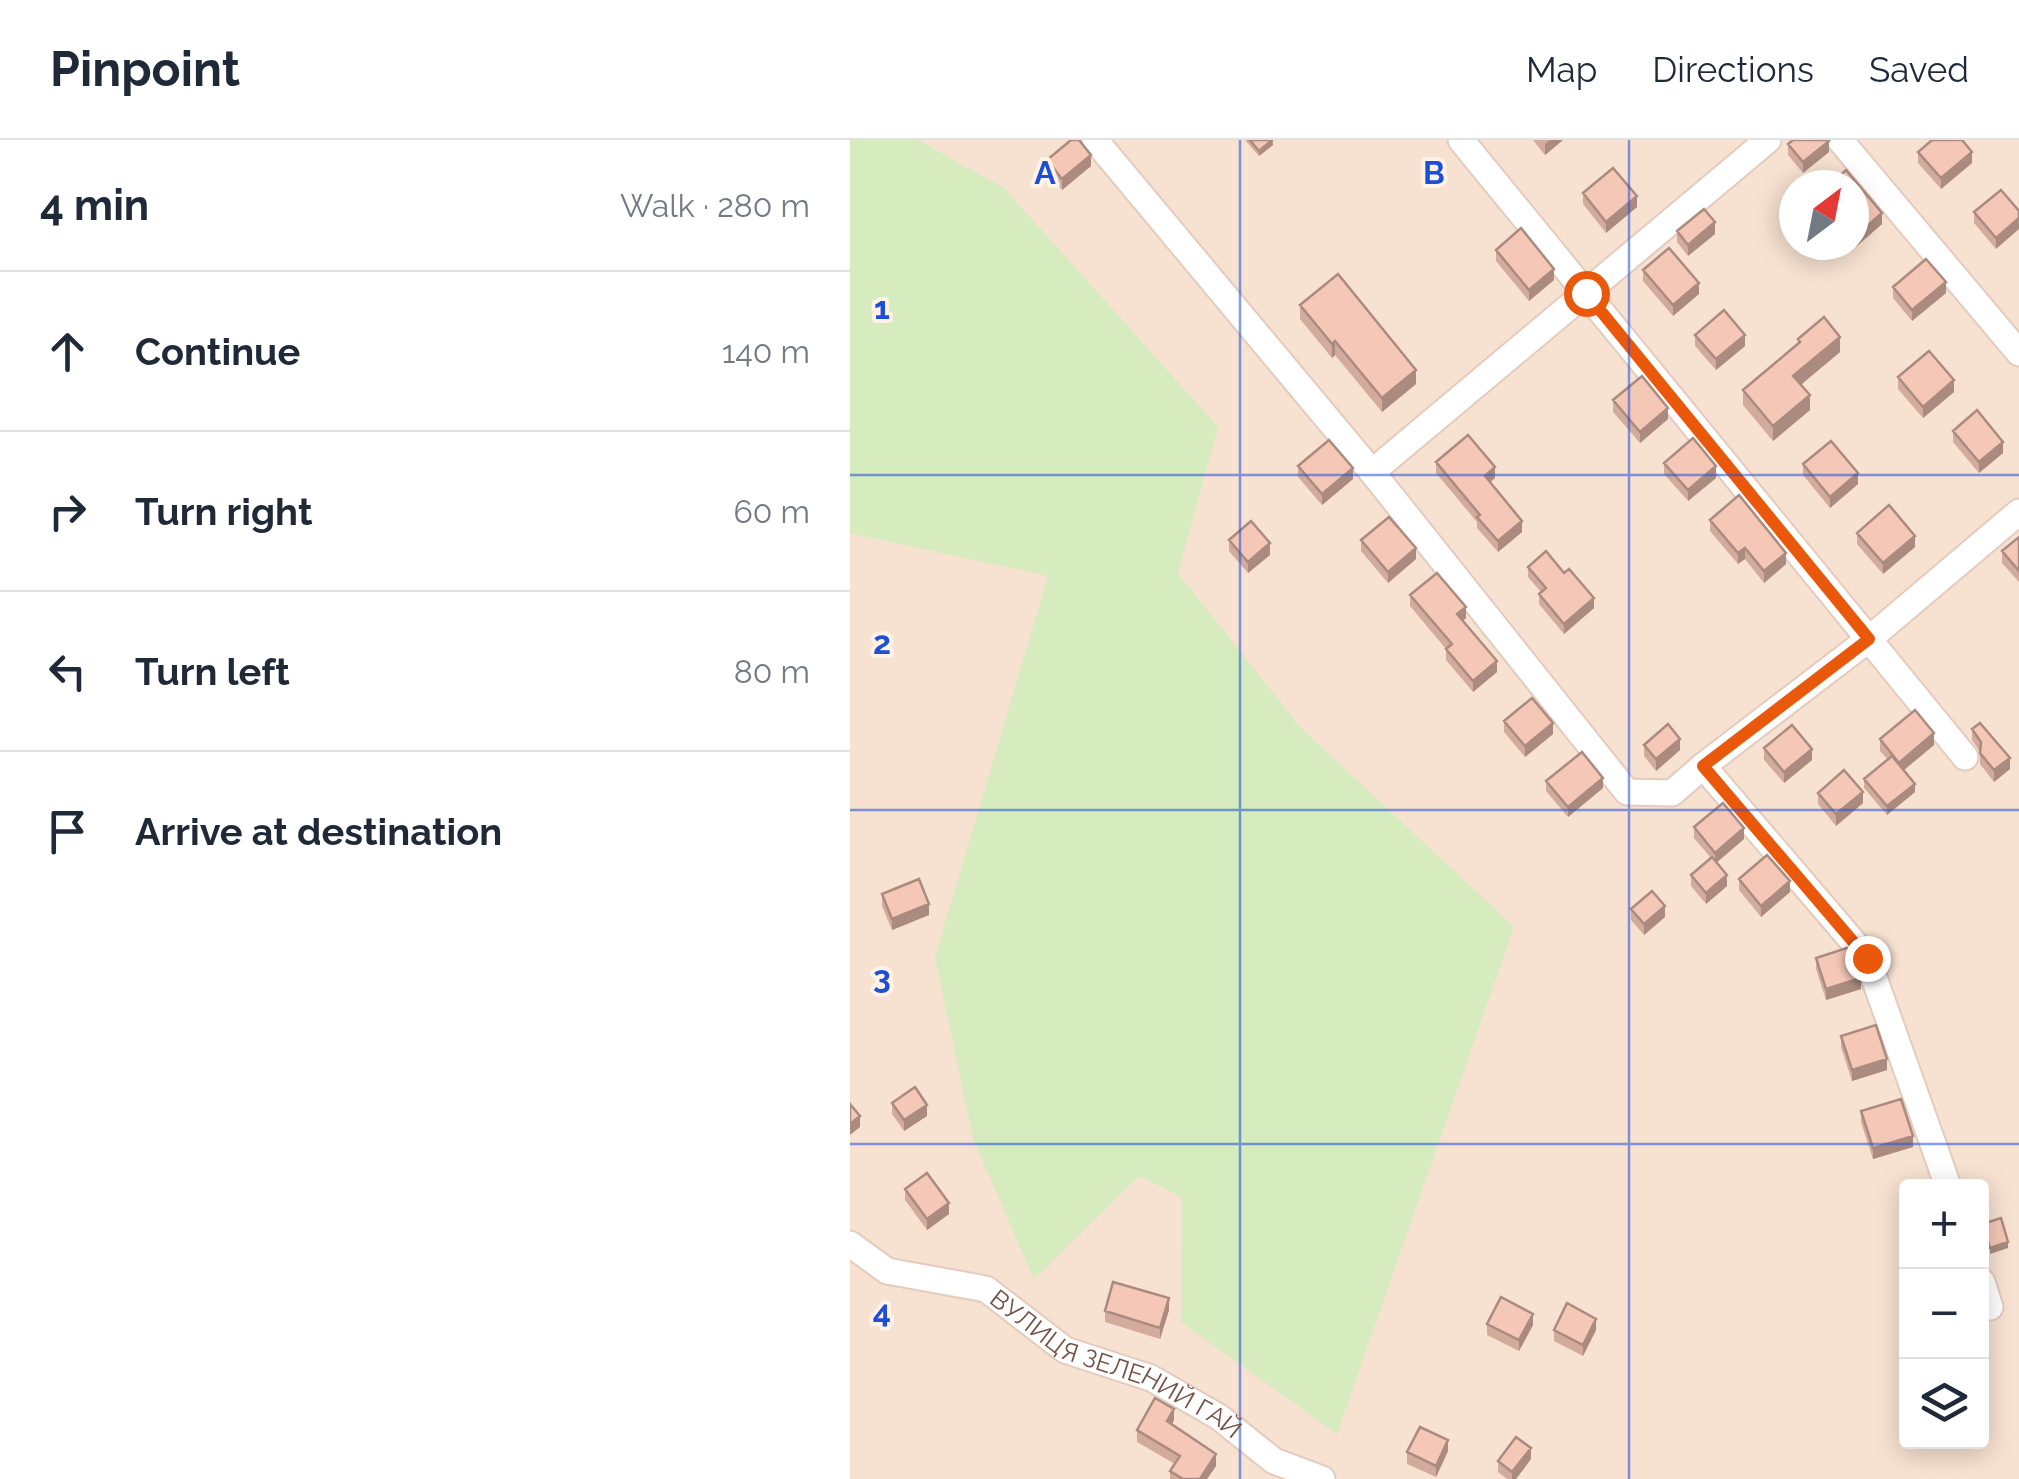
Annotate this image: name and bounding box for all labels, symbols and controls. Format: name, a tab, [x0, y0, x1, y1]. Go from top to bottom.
text: Pinpoint	[50, 41, 240, 97]
text: Map	[1526, 49, 1597, 90]
text: Directions	[1652, 49, 1814, 90]
text: Saved	[1869, 49, 1969, 90]
text: A	[1034, 154, 1056, 191]
text: B	[1423, 154, 1445, 191]
north arrow	[1779, 170, 1869, 260]
text: 4 min	[40, 181, 149, 230]
text: Walk · 280 m	[620, 187, 810, 224]
route start	[1564, 271, 1610, 317]
text: 1	[874, 289, 890, 326]
icon: ahead	[40, 324, 95, 379]
text: Continue	[135, 329, 300, 374]
text: 140 m	[722, 333, 810, 370]
icon: right	[40, 484, 95, 539]
text: Turn right	[135, 489, 312, 534]
text: 60 m	[734, 493, 810, 530]
text: 2	[873, 624, 891, 661]
icon: left	[40, 644, 95, 699]
text: Turn left	[135, 649, 290, 694]
text: 80 m	[734, 653, 810, 690]
icon: arrive	[40, 804, 95, 859]
text: Arrive at destination	[135, 809, 502, 854]
route end	[1845, 936, 1891, 982]
text: 3	[873, 958, 891, 995]
map controls	[1899, 1179, 1989, 1449]
button: +	[1899, 1179, 1989, 1269]
button: −	[1899, 1269, 1989, 1359]
street label: ВУЛИЦЯ ЗЕЛЕНИЙ ГАЙ	[984, 1283, 1248, 1444]
text: 4	[873, 1293, 891, 1330]
button: layers	[1899, 1359, 1989, 1449]

